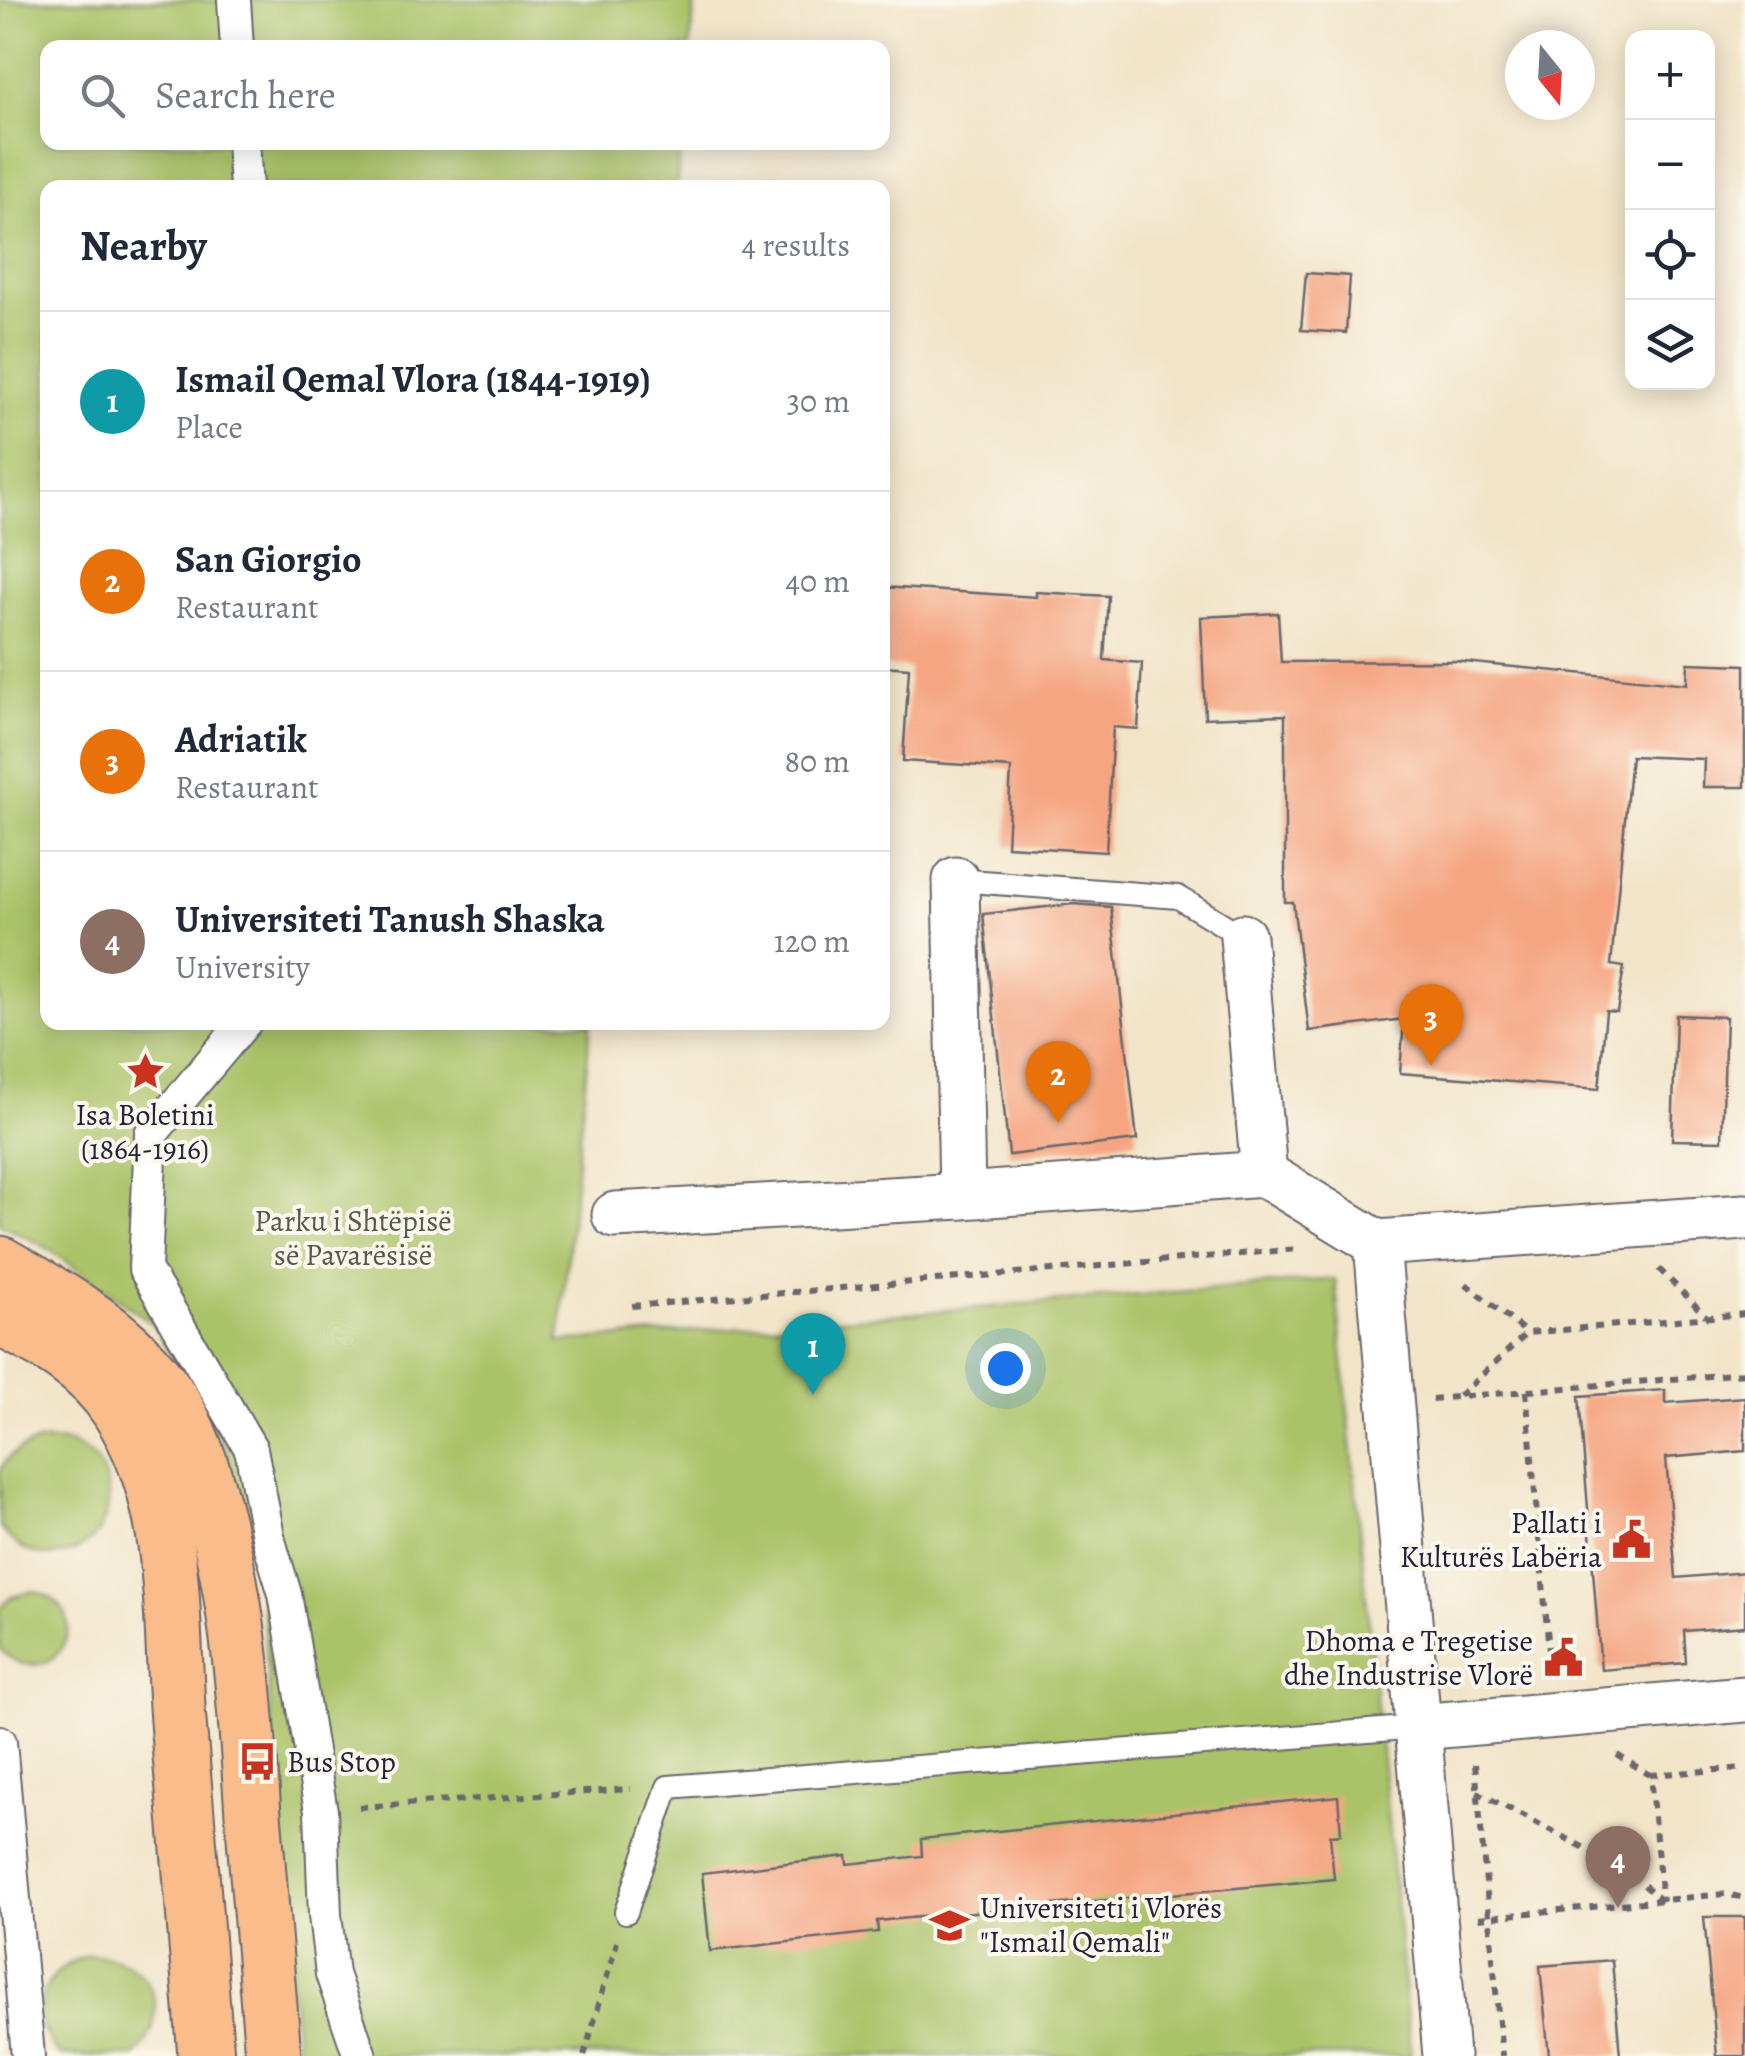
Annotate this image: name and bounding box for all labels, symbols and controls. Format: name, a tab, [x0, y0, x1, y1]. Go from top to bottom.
north arrow	[1505, 30, 1595, 120]
map controls	[1625, 30, 1715, 390]
button: +	[1625, 30, 1715, 120]
search box	[40, 40, 890, 150]
icon: search	[75, 68, 130, 123]
text: Search here	[155, 69, 336, 121]
button: −	[1625, 120, 1715, 210]
button: locate	[1625, 210, 1715, 300]
text: Nearby	[80, 217, 207, 274]
text: 4 results	[741, 223, 850, 267]
button: layers	[1625, 300, 1715, 390]
text: Ismail Qemal Vlora (1844-1919)	[175, 353, 651, 405]
text: 1	[107, 379, 118, 423]
text: 30 m	[787, 379, 850, 423]
text: Place	[175, 405, 243, 449]
text: San Giorgio	[175, 533, 362, 585]
text: 2	[105, 559, 120, 603]
text: 40 m	[785, 559, 850, 603]
text: Restaurant	[175, 585, 319, 629]
text: Adriatik	[175, 713, 307, 765]
text: 3	[106, 739, 119, 783]
text: 80 m	[784, 739, 850, 783]
text: Restaurant	[175, 765, 319, 809]
text: Universiteti Tanush Shaska	[175, 893, 605, 945]
text: 4	[105, 919, 120, 963]
text: 120 m	[774, 919, 850, 963]
text: University	[175, 945, 310, 989]
pin: 3	[1398, 984, 1464, 1066]
pin: 2	[1026, 1040, 1090, 1123]
place icon: Isa Boletini (1864-1916)	[124, 1050, 166, 1092]
place label: Isa Boletini (1864-1916)	[76, 1095, 214, 1169]
park label: Parku i Shtëpisë së Pavarësisë	[254, 1201, 452, 1275]
pin: 1	[780, 1312, 846, 1395]
your location	[980, 1343, 1031, 1394]
place label: Pallati i Kulturës Labëria	[1400, 1503, 1602, 1577]
public building icon: Pallati i Kulturës Labëria	[1611, 1519, 1653, 1561]
place label: Dhoma e Tregetise dhe Industrise Vlorë	[1284, 1621, 1533, 1695]
public building icon: Dhoma e Tregetise dhe Industrise Vlorë	[1542, 1637, 1584, 1679]
bus stop icon: Bus Stop	[236, 1741, 278, 1783]
place label: Bus Stop	[287, 1742, 396, 1782]
pin: 4	[1586, 1826, 1650, 1908]
place label: Universiteti i Vlorës "Ismail Qemali"	[980, 1888, 1222, 1962]
school or university icon: Universiteti i Vlorës "Ismail Qemali"	[929, 1904, 971, 1946]

